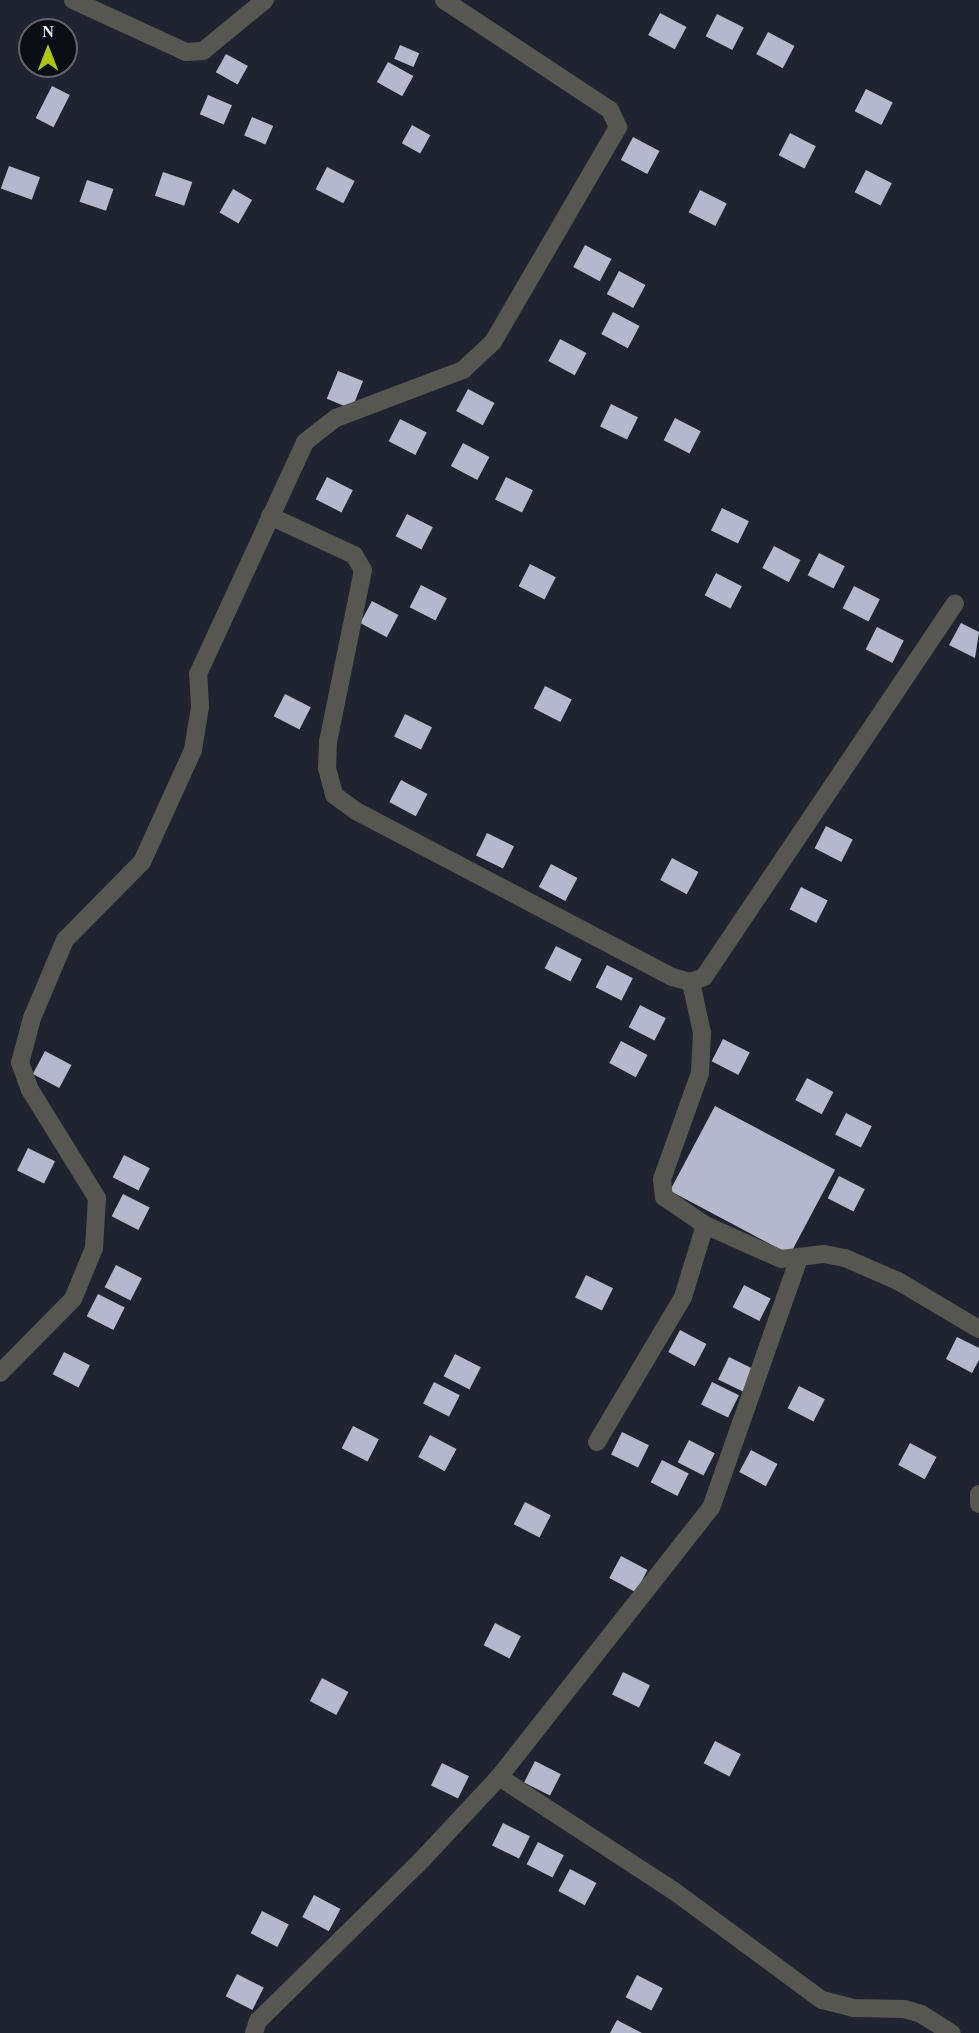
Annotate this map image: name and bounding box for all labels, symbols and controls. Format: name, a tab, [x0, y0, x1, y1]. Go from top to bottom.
north arrow	[18, 18, 78, 78]
text: N	[42, 23, 54, 40]

